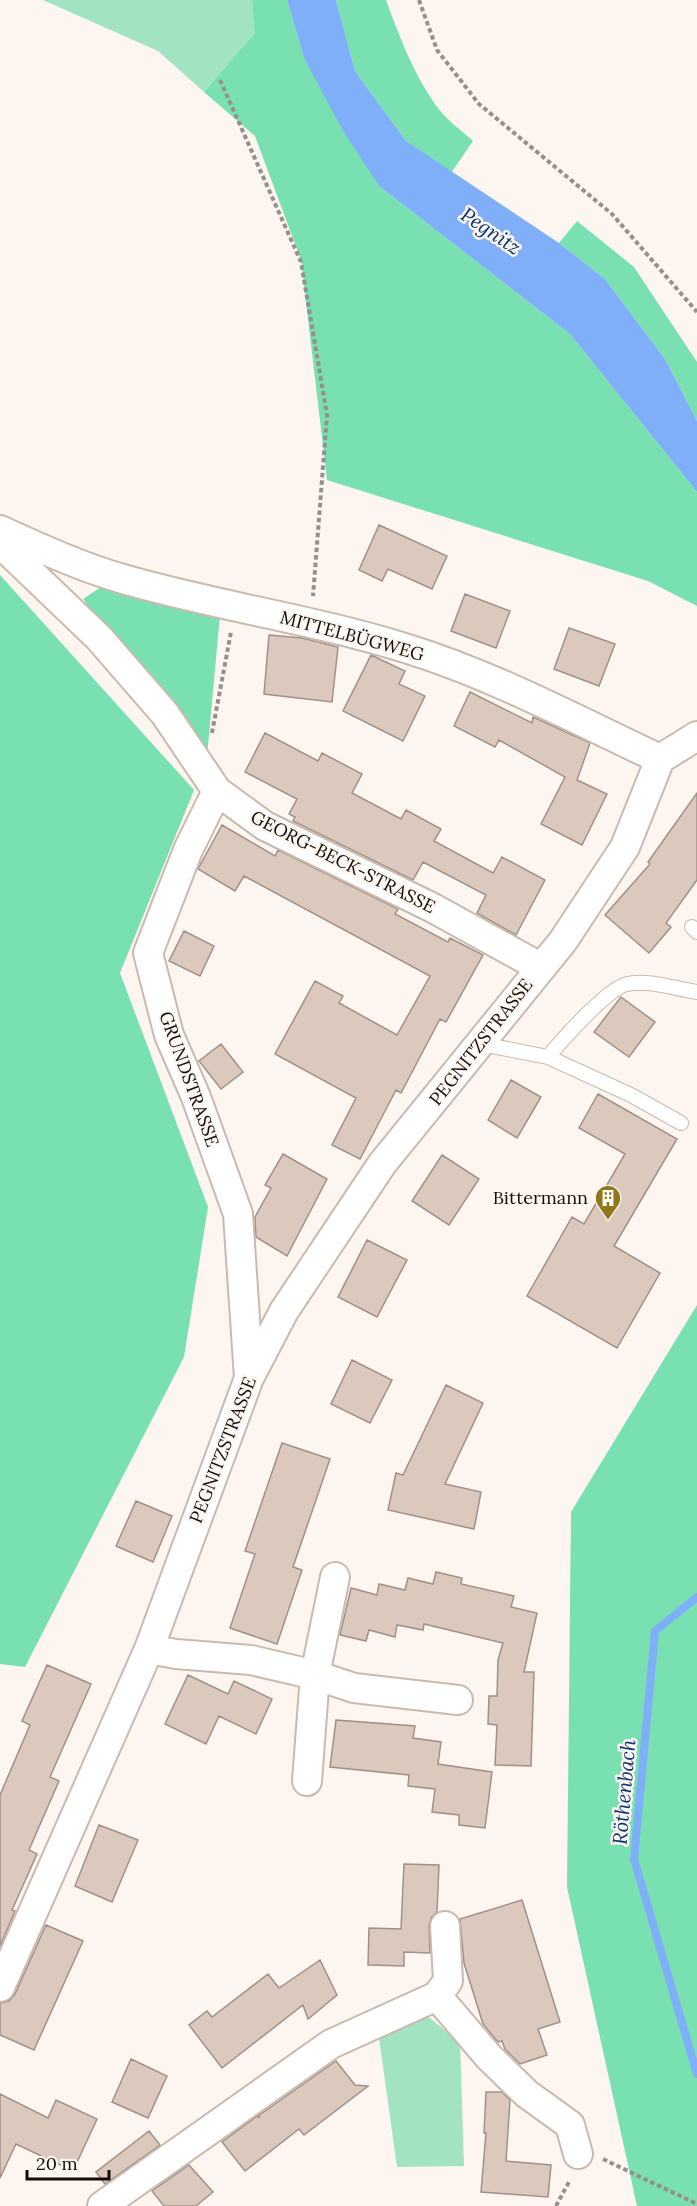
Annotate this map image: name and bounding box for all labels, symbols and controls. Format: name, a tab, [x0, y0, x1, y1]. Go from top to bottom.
water label: Pegnitz	[456, 201, 526, 260]
street label: MITTELBÜGWEG	[278, 605, 427, 666]
street label: GEORG-BECK-STRASSE	[247, 805, 439, 918]
street label: PEGNITZSTRASSE	[424, 974, 537, 1110]
street label: GRUNDSTRASSE	[154, 1008, 225, 1150]
building icon: Bittermann	[593, 1183, 623, 1221]
place label: Bittermann	[493, 1186, 588, 1209]
street label: PEGNITZSTRASSE	[184, 1373, 261, 1526]
water label: Röthenbach	[606, 1738, 641, 1846]
scale bar	[27, 2143, 110, 2181]
text: 20 m	[36, 2152, 78, 2175]

